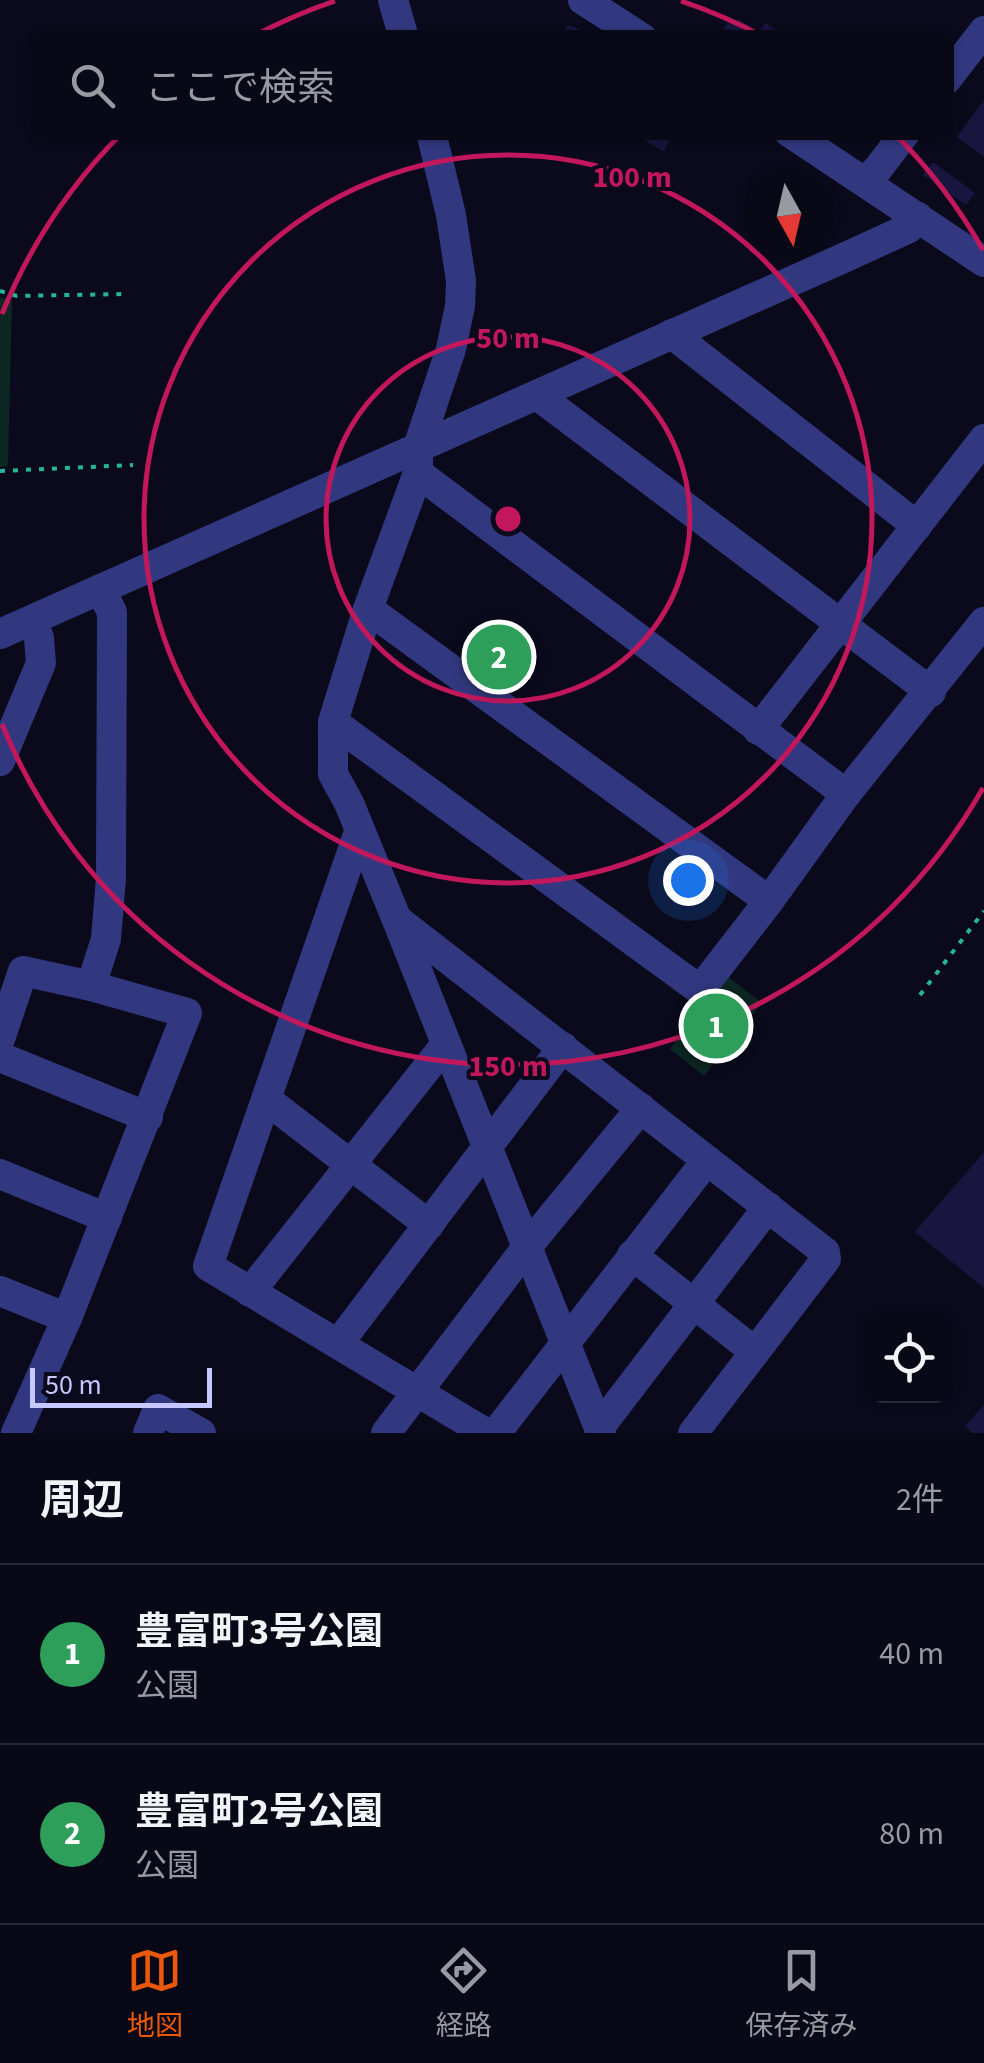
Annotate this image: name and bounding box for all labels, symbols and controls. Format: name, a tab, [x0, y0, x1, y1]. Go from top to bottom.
search box	[30, 30, 954, 140]
icon: search	[65, 58, 120, 113]
text: ここで検索	[145, 61, 335, 115]
text: 100 m	[592, 156, 672, 199]
north arrow	[744, 170, 834, 260]
text: 50 m	[476, 317, 540, 360]
centre of rings	[490, 501, 526, 537]
pin: 2	[466, 620, 532, 694]
your location	[663, 855, 714, 906]
pin: 1	[684, 988, 748, 1064]
text: 150 m	[468, 1045, 548, 1088]
map controls	[864, 1313, 954, 1403]
button: locate	[864, 1313, 954, 1403]
scale bar	[30, 1363, 212, 1408]
text: 50 m	[45, 1365, 102, 1405]
text: 周辺	[40, 1471, 124, 1531]
text: 2件	[896, 1477, 944, 1523]
text: 豊富町3号公園	[135, 1605, 383, 1659]
text: 1	[64, 1631, 81, 1677]
text: 40 m	[879, 1631, 944, 1677]
text: 公園	[135, 1663, 199, 1709]
text: 豊富町2号公園	[135, 1785, 383, 1839]
text: 2	[64, 1811, 81, 1857]
text: 80 m	[879, 1811, 944, 1857]
text: 公園	[135, 1843, 199, 1889]
tab: 地図	[127, 1943, 183, 2046]
tab: 経路	[436, 1943, 492, 2046]
tab: 保存済み	[745, 1943, 857, 2046]

